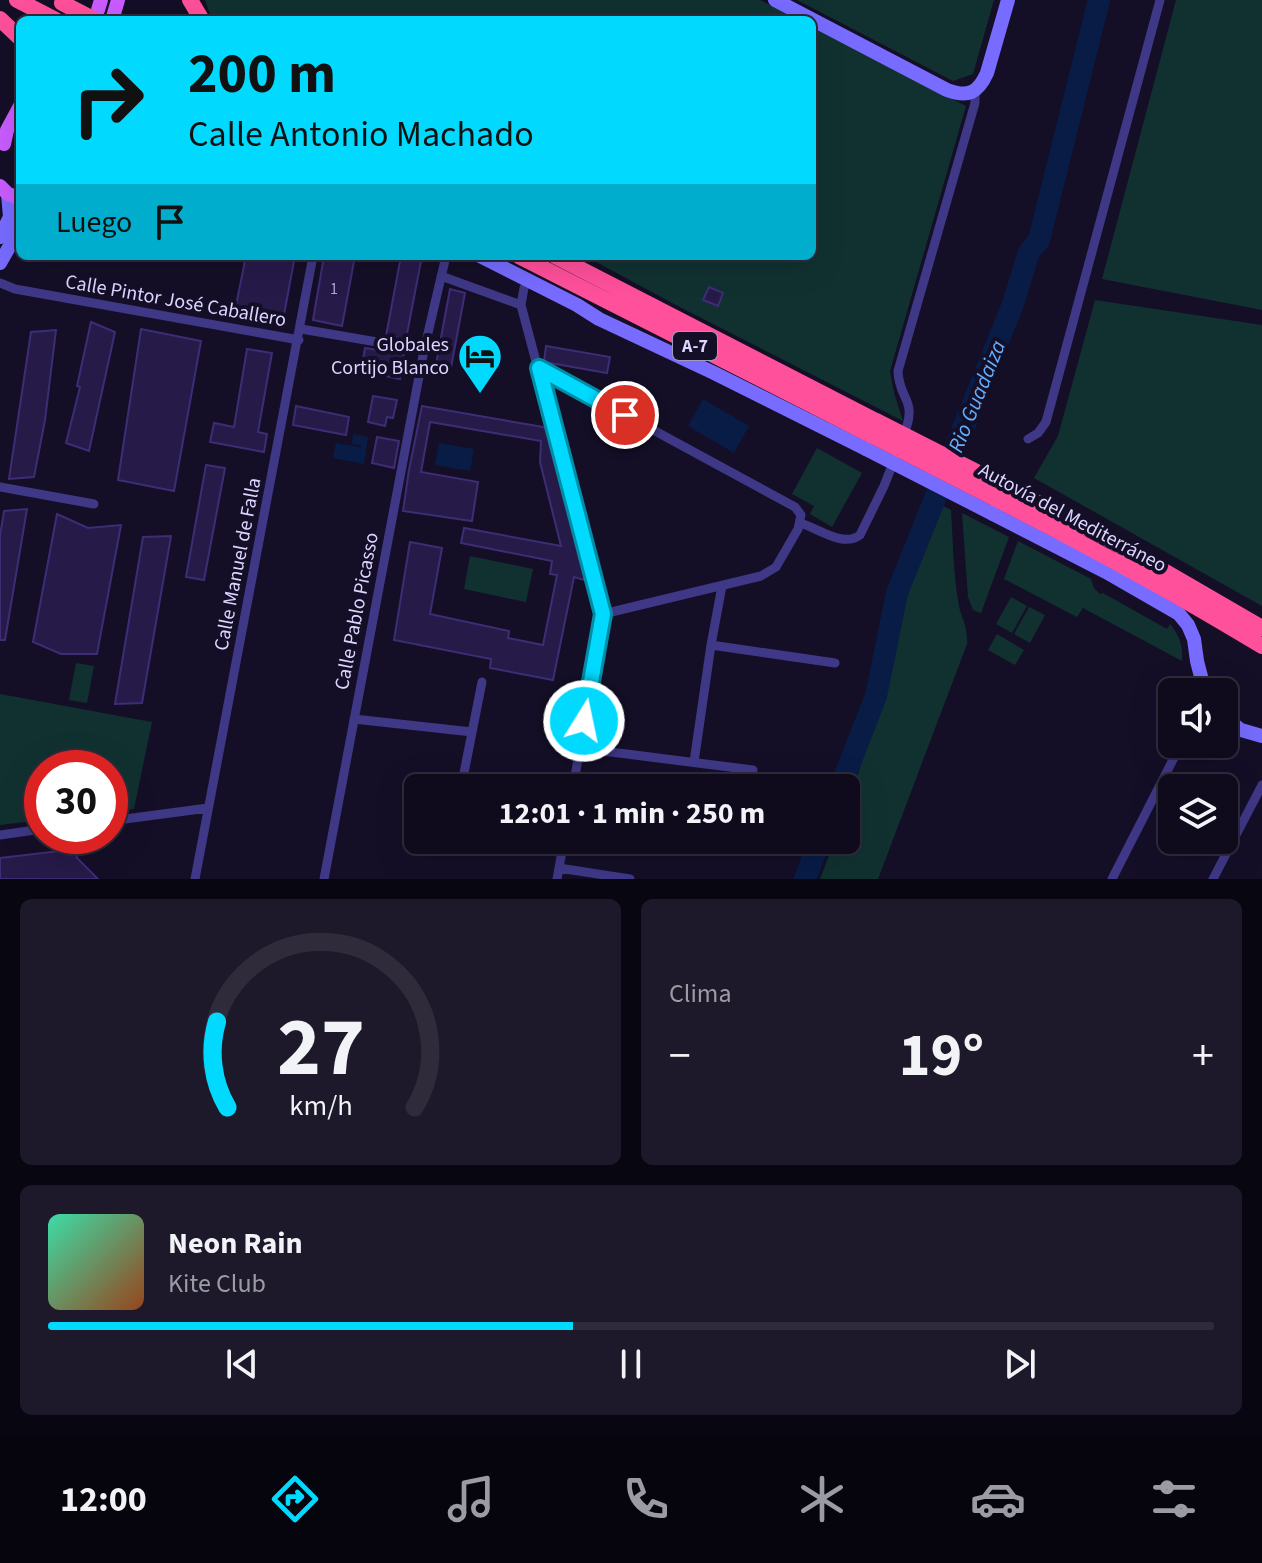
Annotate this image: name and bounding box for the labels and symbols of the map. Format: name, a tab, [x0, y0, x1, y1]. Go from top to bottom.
street label: Calle Pintor José Caballero	[63, 268, 288, 334]
house number: 1	[330, 278, 338, 300]
place label: Globales Cortijo Blanco	[331, 331, 449, 382]
hotel icon: Globales Cortijo Blanco	[456, 332, 504, 395]
road number: A-7	[673, 332, 717, 360]
water label: Rio Guadaiza	[940, 335, 1014, 457]
pin	[591, 381, 659, 449]
street label: Autovía del Mediterráneo	[974, 456, 1172, 579]
street label: Calle Manuel de Falla	[207, 475, 268, 653]
street label: Calle Pablo Picasso	[328, 530, 386, 692]
position arrow	[542, 679, 626, 763]
speed limit sign: 30	[24, 750, 128, 854]

